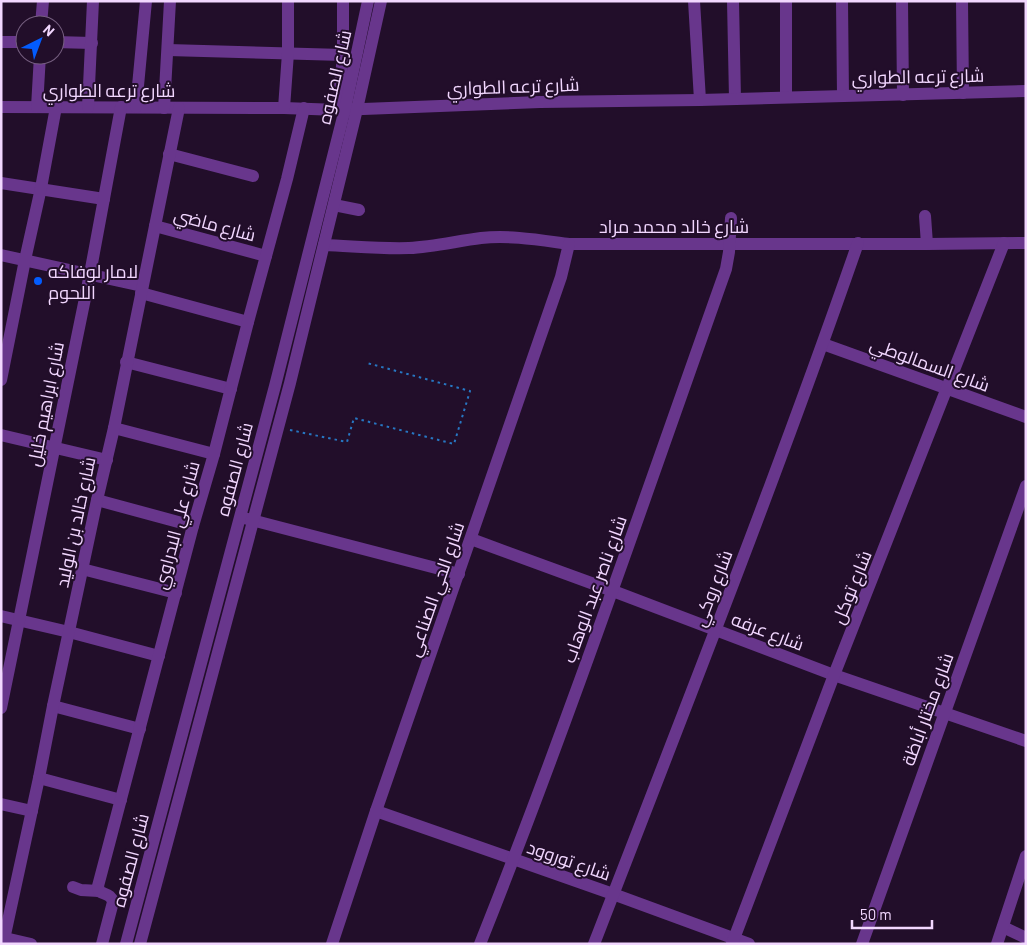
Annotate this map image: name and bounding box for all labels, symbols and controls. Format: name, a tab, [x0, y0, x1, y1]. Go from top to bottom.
north arrow	[15, 15, 65, 65]
text: N	[40, 21, 58, 39]
street label: شارع الصفوه	[312, 28, 357, 127]
street label: شارع ترعه الطواري	[851, 64, 985, 92]
street label: شارع ترعه الطواري	[446, 73, 580, 103]
street label: شارع ترعه الطواري	[43, 79, 175, 105]
street label: شارع ماضي	[171, 203, 258, 248]
street label: شارع خالد محمد مراد	[599, 215, 749, 239]
place label: لامار لوفاكه اللحوم	[48, 260, 138, 305]
marker: لامار لوفاكه اللحوم	[32, 275, 44, 287]
street label: شارع السمالوطي	[866, 332, 993, 400]
street label: شارع ابراهيم خليل	[22, 340, 70, 469]
street label: شارع الصفوه	[211, 420, 259, 519]
street label: شارع خالد بن الوليد	[50, 455, 102, 590]
street label: شارع علي البدراوي	[148, 458, 208, 593]
street label: شارع ناصر عبد الوهاب	[557, 512, 633, 666]
street label: شارع الحي الصناعي	[402, 519, 472, 661]
street label: شارع روكي	[687, 547, 740, 631]
street label: شارع توكل	[826, 547, 878, 628]
street label: شارع عرفه	[728, 607, 807, 657]
street label: شارع مختار أباظة	[896, 650, 959, 769]
street label: شارع الصفوه	[107, 811, 155, 910]
street label: شارع توروود	[524, 835, 614, 886]
scale bar	[852, 898, 932, 930]
text: 50 m	[860, 905, 892, 923]

